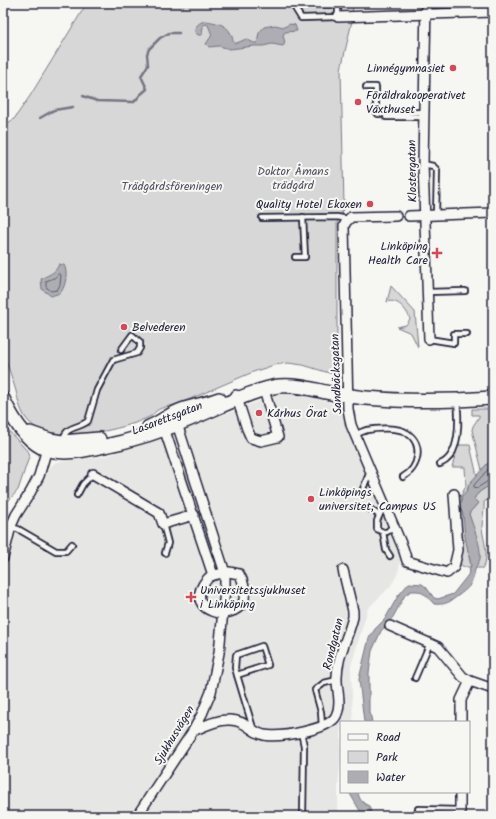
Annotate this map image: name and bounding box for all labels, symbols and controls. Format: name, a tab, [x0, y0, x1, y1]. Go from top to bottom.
place label: Linnégymnasiet	[367, 59, 445, 78]
marker: Linnégymnasiet	[448, 63, 458, 73]
place label: Föräldrakooperativet Växthuset	[366, 86, 466, 119]
marker: Föräldrakooperativet Växthuset	[353, 97, 363, 107]
street label: Klostergatan	[402, 140, 423, 202]
park label: Doktor Åmans trädgård	[257, 162, 329, 195]
park label: Trädgårdsföreningen	[122, 177, 222, 196]
place label: Quality Hotel Ekoxen	[256, 195, 362, 214]
marker: Quality Hotel Ekoxen	[365, 199, 375, 209]
place label: Linköping Health Care	[368, 237, 429, 270]
marker: Linköping Health Care	[431, 247, 443, 259]
place label: Belvederen	[132, 318, 186, 337]
marker: Belvederen	[119, 322, 129, 332]
street label: Sandbäcksgatan	[326, 333, 347, 415]
street label: Lasarettsgatan	[129, 396, 205, 441]
place label: Kårhus Örat	[267, 404, 328, 423]
marker: Kårhus Örat	[254, 408, 264, 418]
place label: Linköpings universitet, Campus US	[319, 483, 437, 516]
marker: Linköpings universitet, Campus US	[306, 494, 316, 504]
place label: Universitetssjukhuset i Linköping	[200, 581, 306, 614]
marker: Universitetssjukhuset i Linköping	[185, 591, 197, 603]
street label: Rondgatan	[318, 616, 349, 672]
street label: Sjukhusvägen	[149, 702, 200, 769]
legend	[340, 721, 470, 793]
text: Road	[376, 728, 401, 747]
text: Park	[376, 748, 398, 767]
text: Water	[376, 768, 406, 787]

